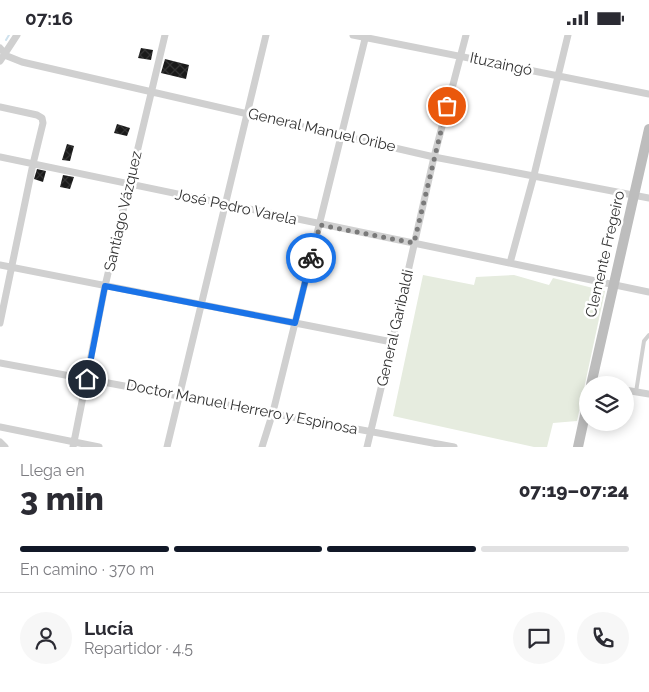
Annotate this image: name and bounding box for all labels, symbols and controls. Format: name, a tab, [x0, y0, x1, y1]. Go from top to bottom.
text: 07:16	[25, 7, 73, 29]
street label: Ituzaingó	[468, 49, 534, 79]
pin	[426, 85, 468, 127]
icon: bag	[433, 92, 461, 120]
street label: General Manuel Oribe	[246, 104, 398, 156]
street label: Santiago Vázquez	[100, 149, 146, 273]
street label: José Pedro Varela	[173, 185, 299, 229]
street label: Clemente Fregeiro	[582, 189, 628, 319]
courier	[286, 233, 336, 283]
icon: bike	[297, 244, 325, 272]
street label: General Garibaldi	[373, 268, 417, 388]
pin	[66, 358, 108, 400]
icon: home	[73, 365, 101, 393]
street label: Doctor Manuel Herrero y Espinosa	[125, 376, 359, 438]
map controls	[579, 376, 634, 431]
button: layers	[579, 376, 634, 431]
text: Llega en	[20, 461, 84, 480]
text: 07:19–07:24	[519, 479, 629, 501]
text: 3 min	[20, 480, 104, 517]
text: En camino · 370 m	[20, 560, 154, 579]
button: person	[20, 612, 72, 664]
button: chat	[513, 612, 565, 664]
button: phone	[577, 612, 629, 664]
text: Lucía	[84, 617, 133, 639]
text: Repartidor · 4.5	[84, 639, 193, 658]

